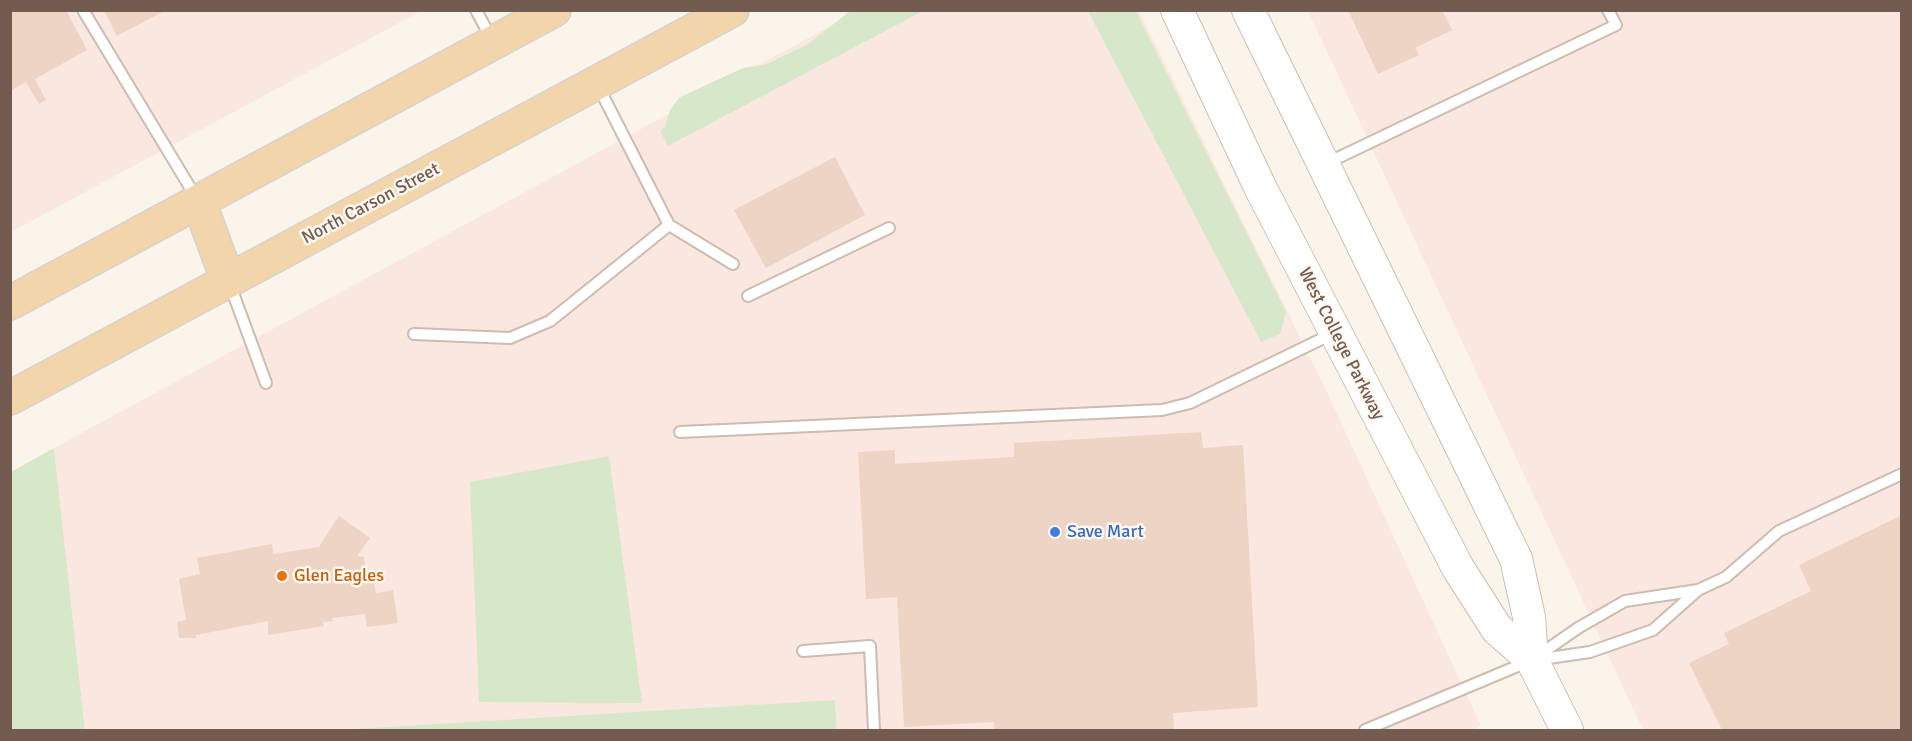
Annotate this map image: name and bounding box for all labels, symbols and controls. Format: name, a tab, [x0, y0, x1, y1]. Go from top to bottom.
street label: North Carson Street	[298, 159, 444, 249]
street label: West College Parkway	[1293, 264, 1389, 424]
place label: Save Mart	[1067, 521, 1144, 543]
marker: Save Mart	[1048, 525, 1062, 539]
place label: Glen Eagles	[294, 565, 384, 587]
marker: Glen Eagles	[275, 569, 289, 583]

